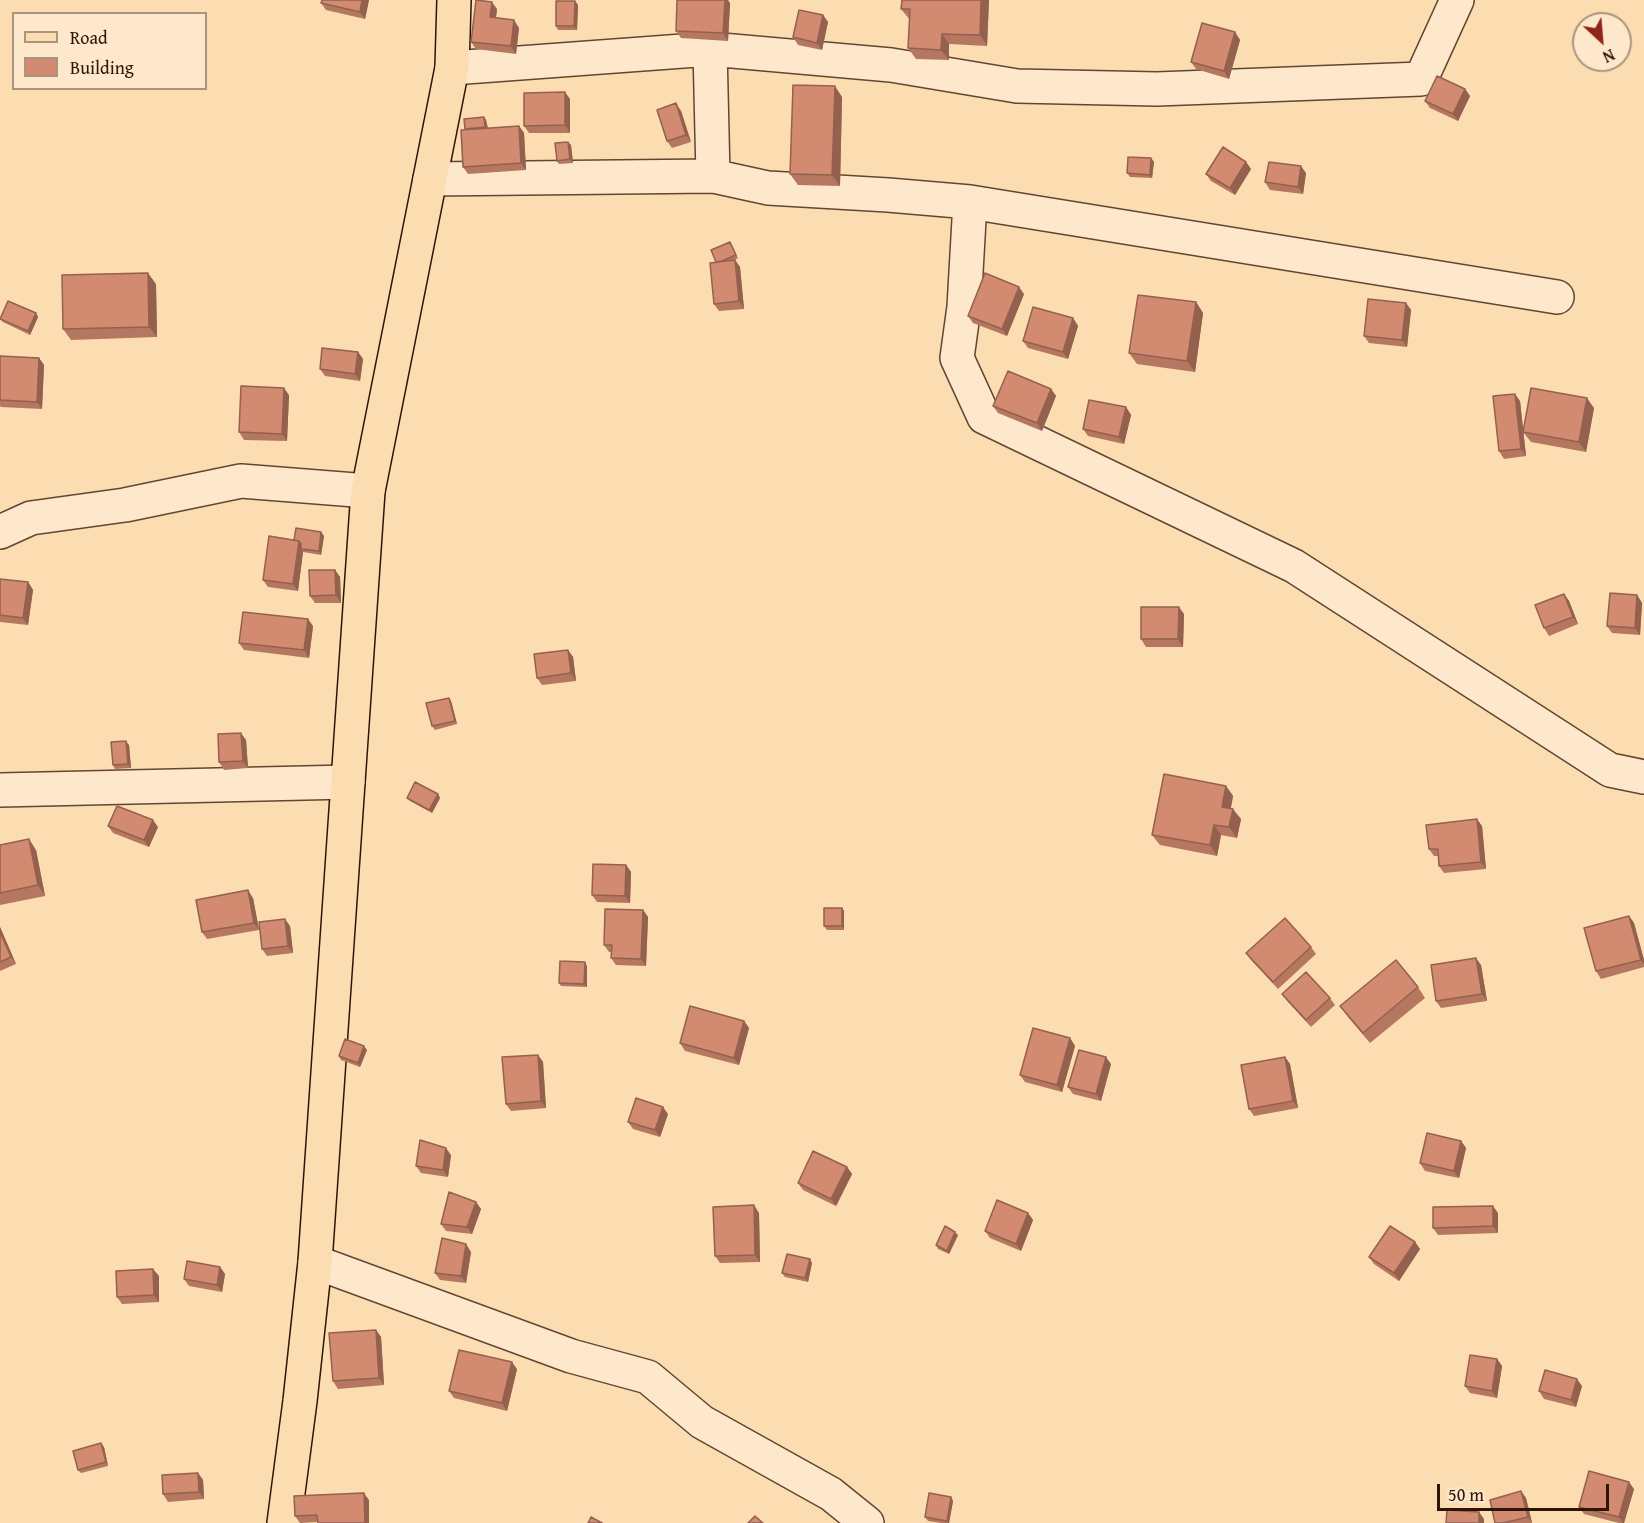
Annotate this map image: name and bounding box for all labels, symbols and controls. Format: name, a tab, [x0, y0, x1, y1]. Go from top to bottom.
legend	[12, 12, 207, 90]
north arrow	[1572, 12, 1632, 72]
text: Road	[70, 24, 108, 51]
text: N	[1599, 43, 1619, 70]
text: Building	[70, 54, 134, 81]
scale bar	[1440, 1472, 1612, 1510]
text: 50 m	[1448, 1481, 1484, 1508]

